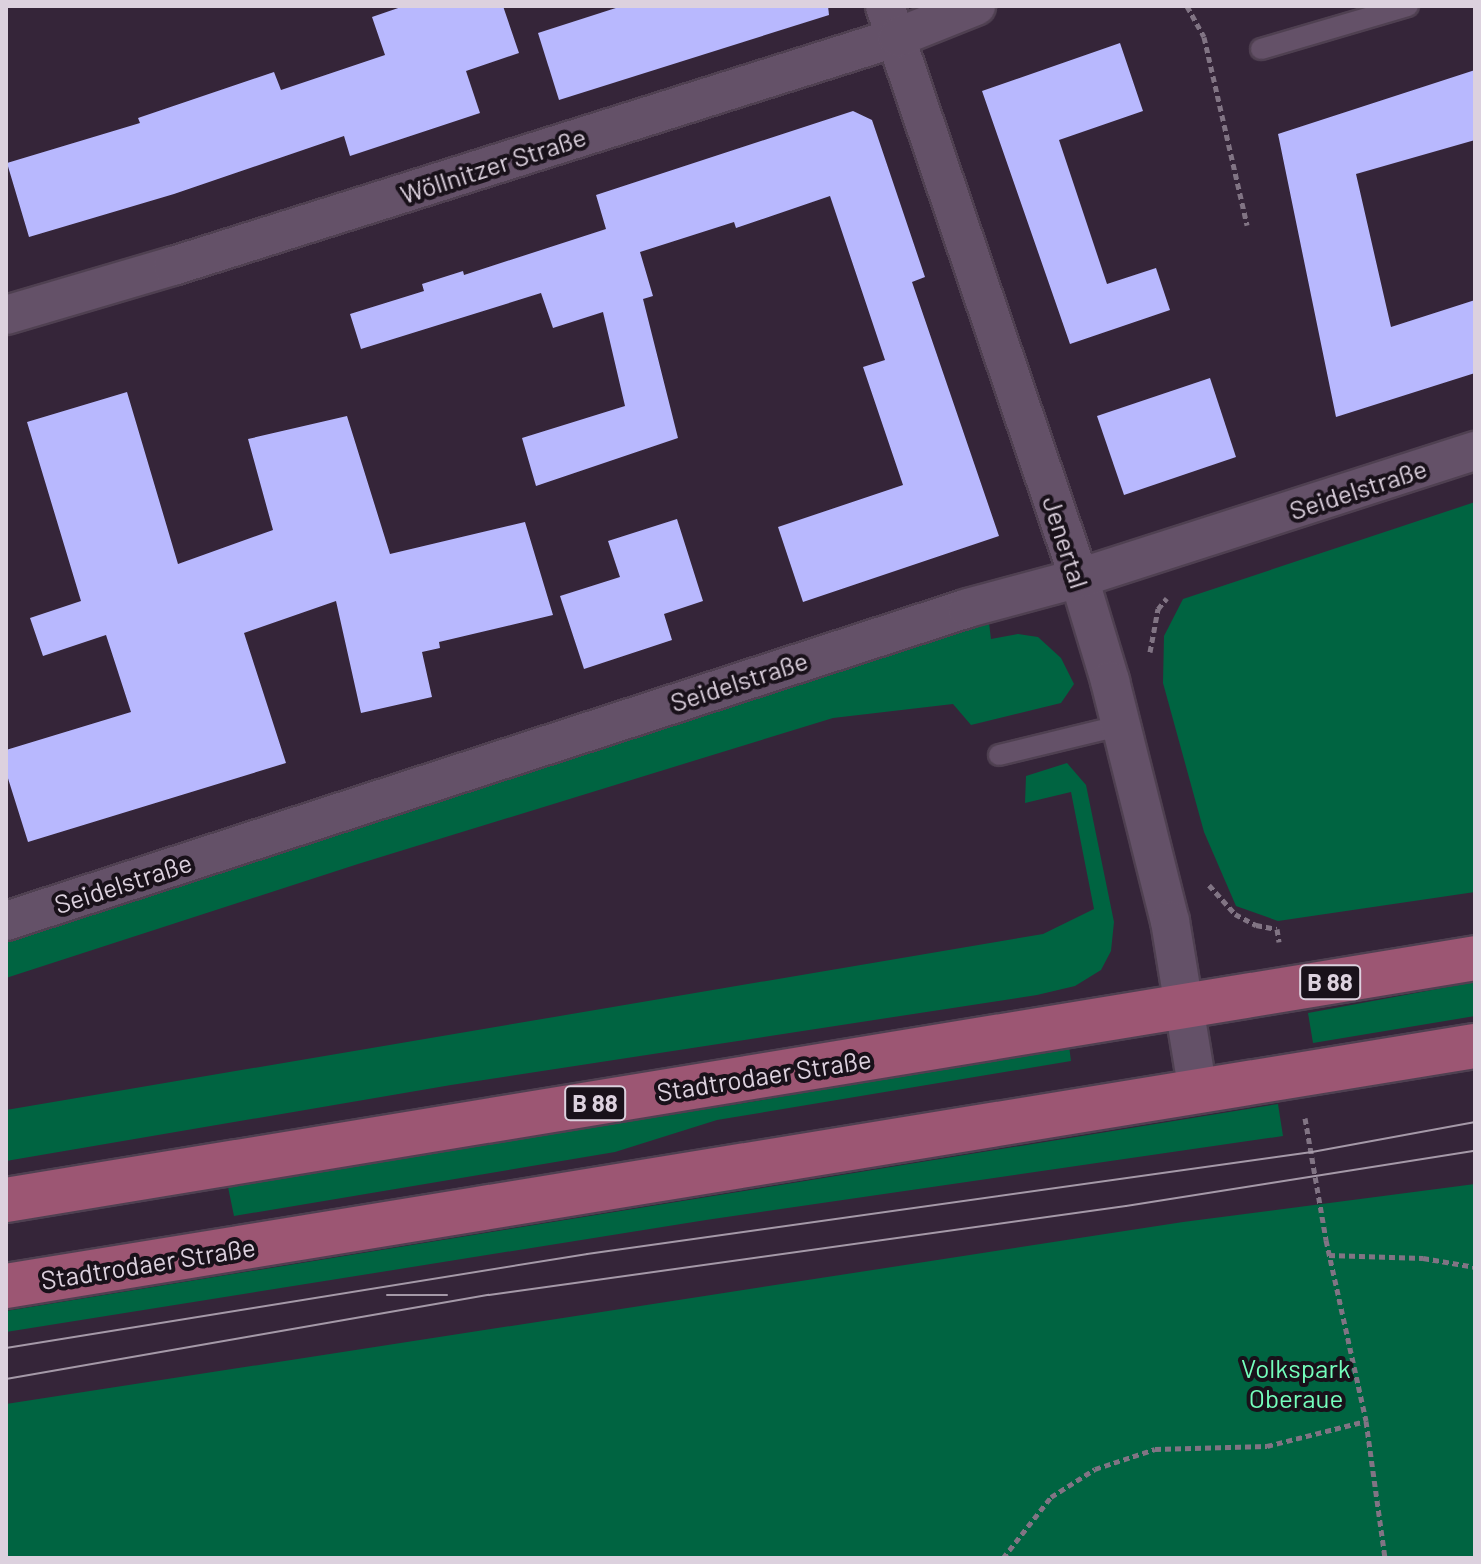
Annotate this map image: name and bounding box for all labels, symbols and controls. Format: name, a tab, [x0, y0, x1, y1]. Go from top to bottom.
street label: Wöllnitzer Straße	[396, 120, 590, 210]
street label: Seidelstraße	[1285, 452, 1431, 526]
street label: Jenertal	[1036, 492, 1096, 592]
street label: Seidelstraße	[666, 644, 812, 718]
street label: Seidelstraße	[50, 846, 196, 920]
road number: B 88	[1298, 962, 1362, 1002]
street label: Stadtrodaer Straße	[655, 1043, 873, 1107]
road number: B 88	[563, 1083, 627, 1123]
street label: Stadtrodaer Straße	[39, 1231, 257, 1295]
park label: Volkspark Oberaue	[1241, 1352, 1351, 1414]

